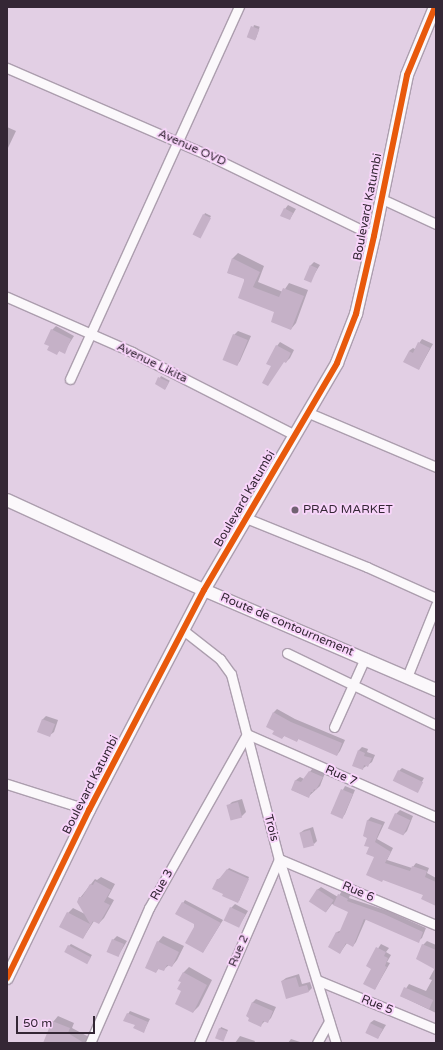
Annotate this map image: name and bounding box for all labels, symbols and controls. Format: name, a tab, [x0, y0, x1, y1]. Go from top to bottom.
street label: Avenue OVD	[156, 127, 228, 169]
street label: Boulevard Katumbi	[351, 152, 385, 262]
street label: Avenue Likita	[114, 340, 190, 386]
street label: Boulevard Katumbi	[212, 448, 278, 550]
place label: PRAD MARKET	[303, 503, 393, 517]
marker: PRAD MARKET	[290, 505, 300, 515]
street label: Route de contournement	[218, 590, 356, 660]
street label: Boulevard Katumbi	[60, 733, 122, 837]
street label: Rue 7	[323, 763, 359, 789]
street label: Trois	[261, 813, 281, 843]
street label: Rue 3	[148, 867, 176, 903]
street label: Rue 6	[340, 879, 376, 905]
street label: Rue 2	[226, 933, 252, 969]
street label: Rue 5	[359, 992, 395, 1018]
scale bar	[18, 1008, 97, 1034]
text: 50 m	[23, 1016, 52, 1030]

